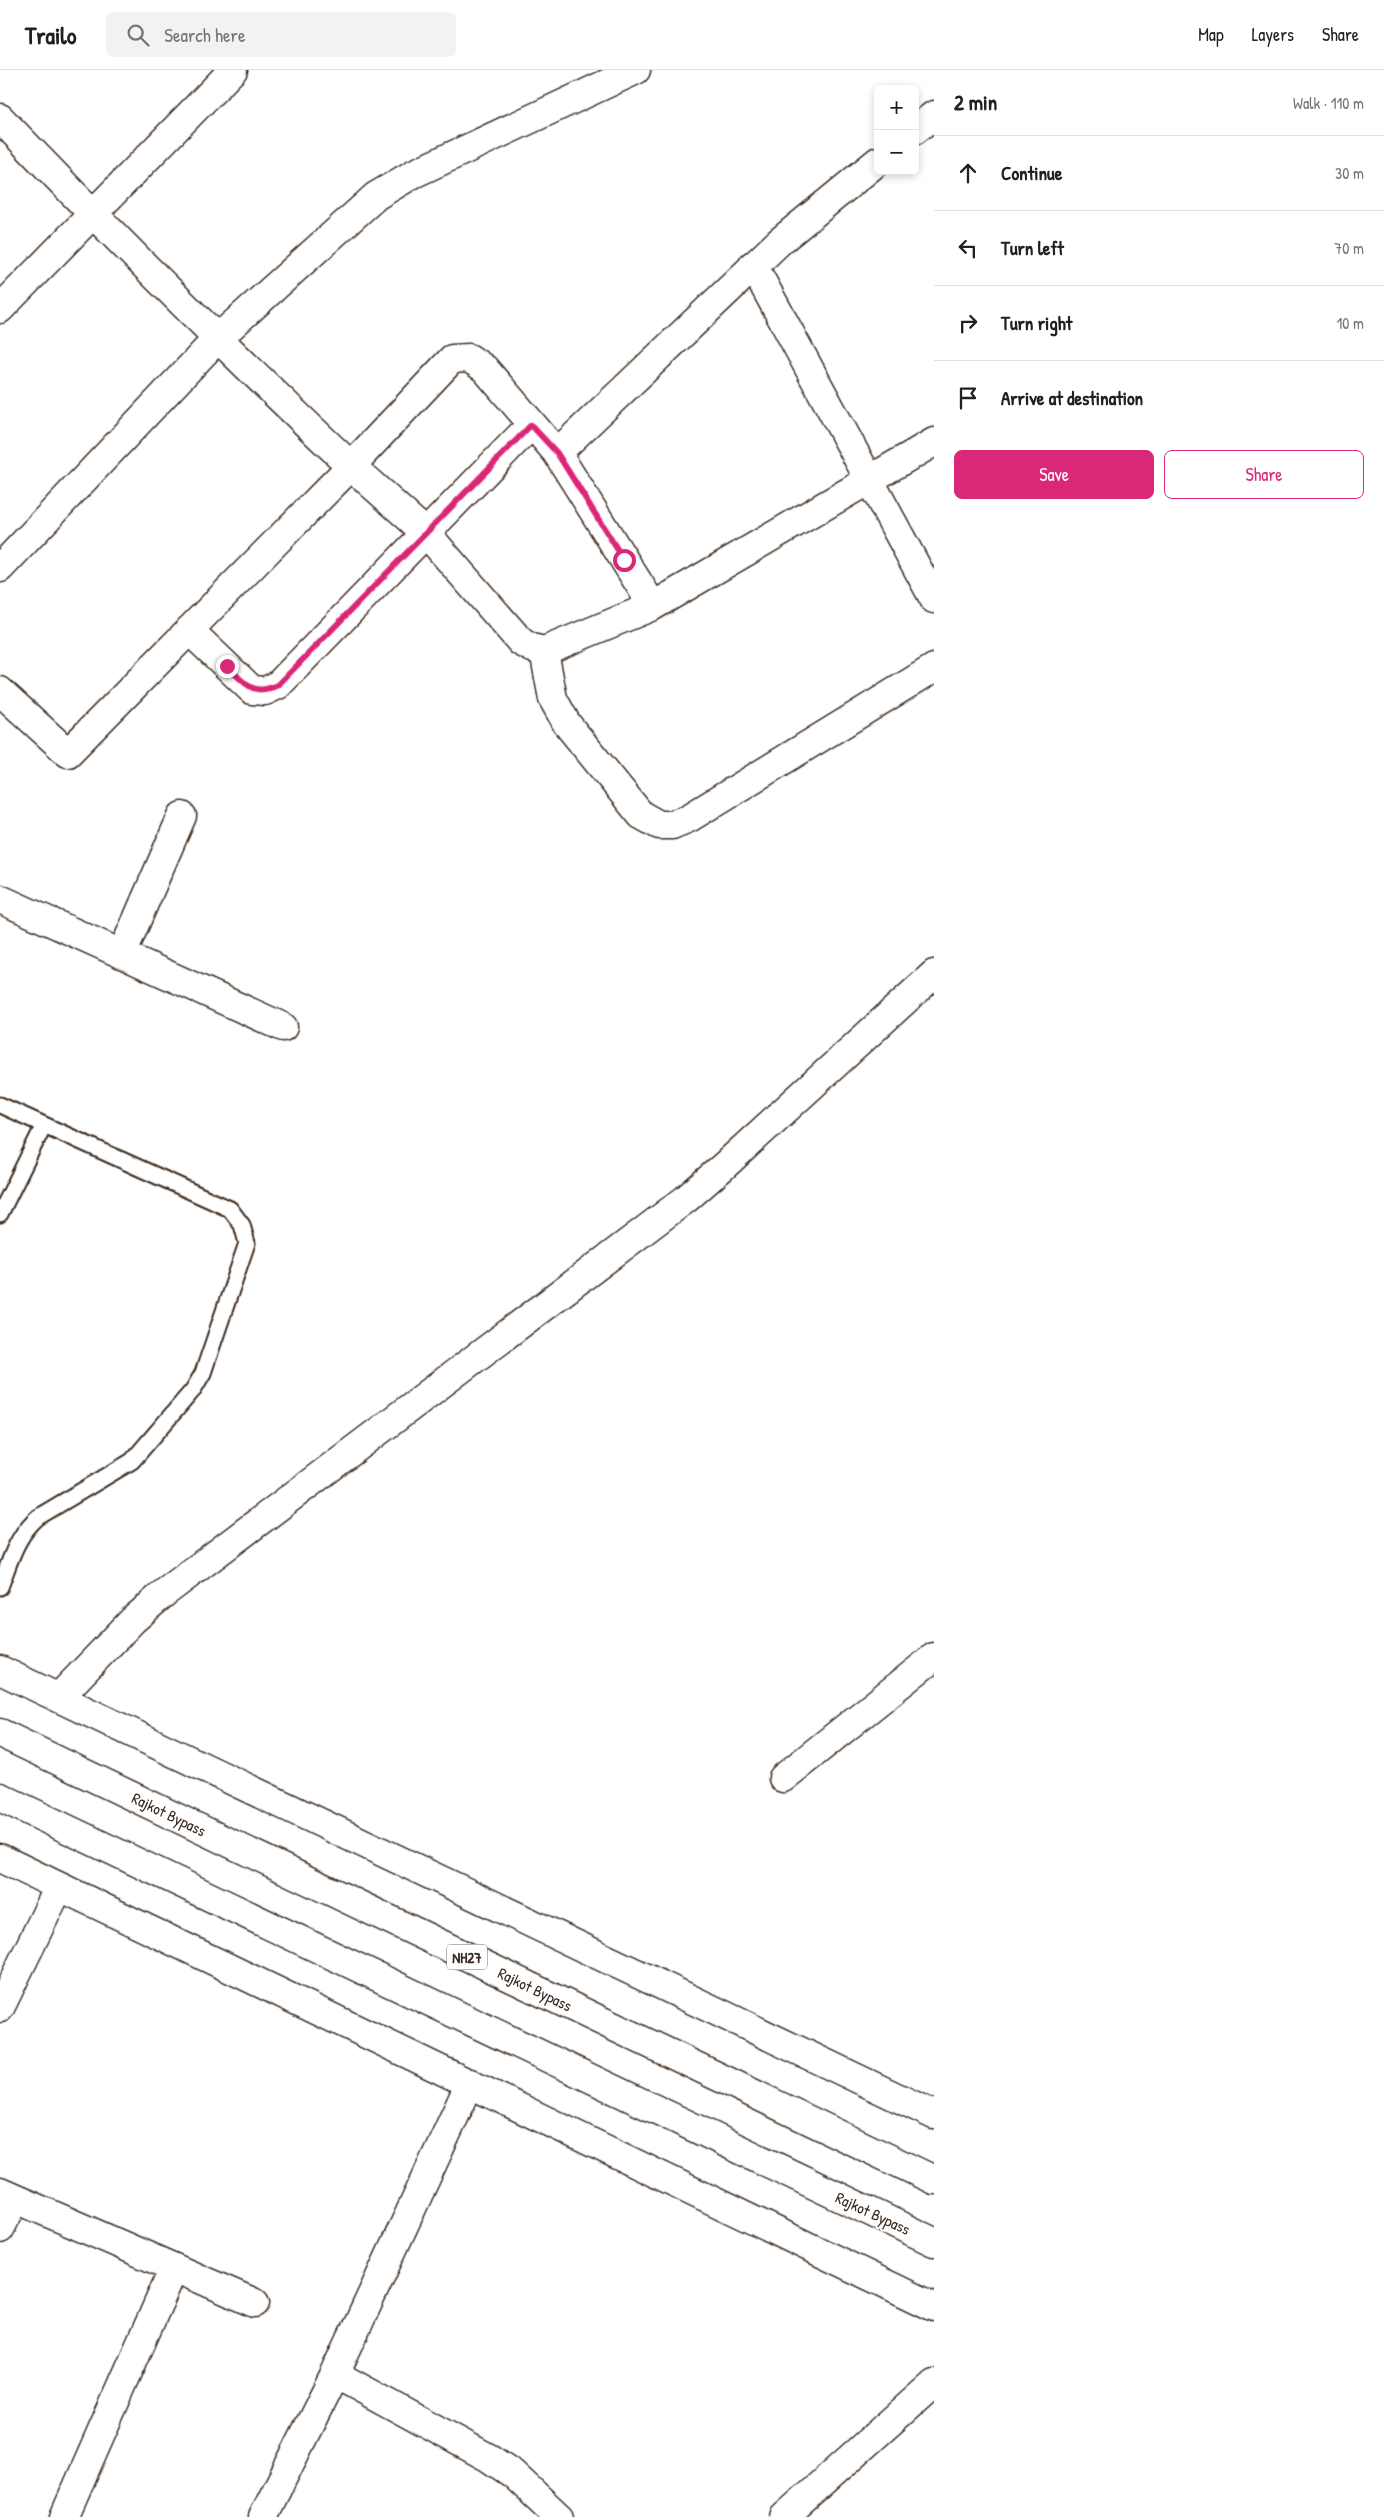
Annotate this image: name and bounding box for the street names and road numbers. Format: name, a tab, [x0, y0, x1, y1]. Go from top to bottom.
street label: Rajkot Bypass	[128, 1787, 210, 1841]
road number: NH27	[447, 1944, 487, 1970]
street label: Rajkot Bypass	[494, 1962, 576, 2016]
street label: Rajkot Bypass	[832, 2186, 914, 2240]

